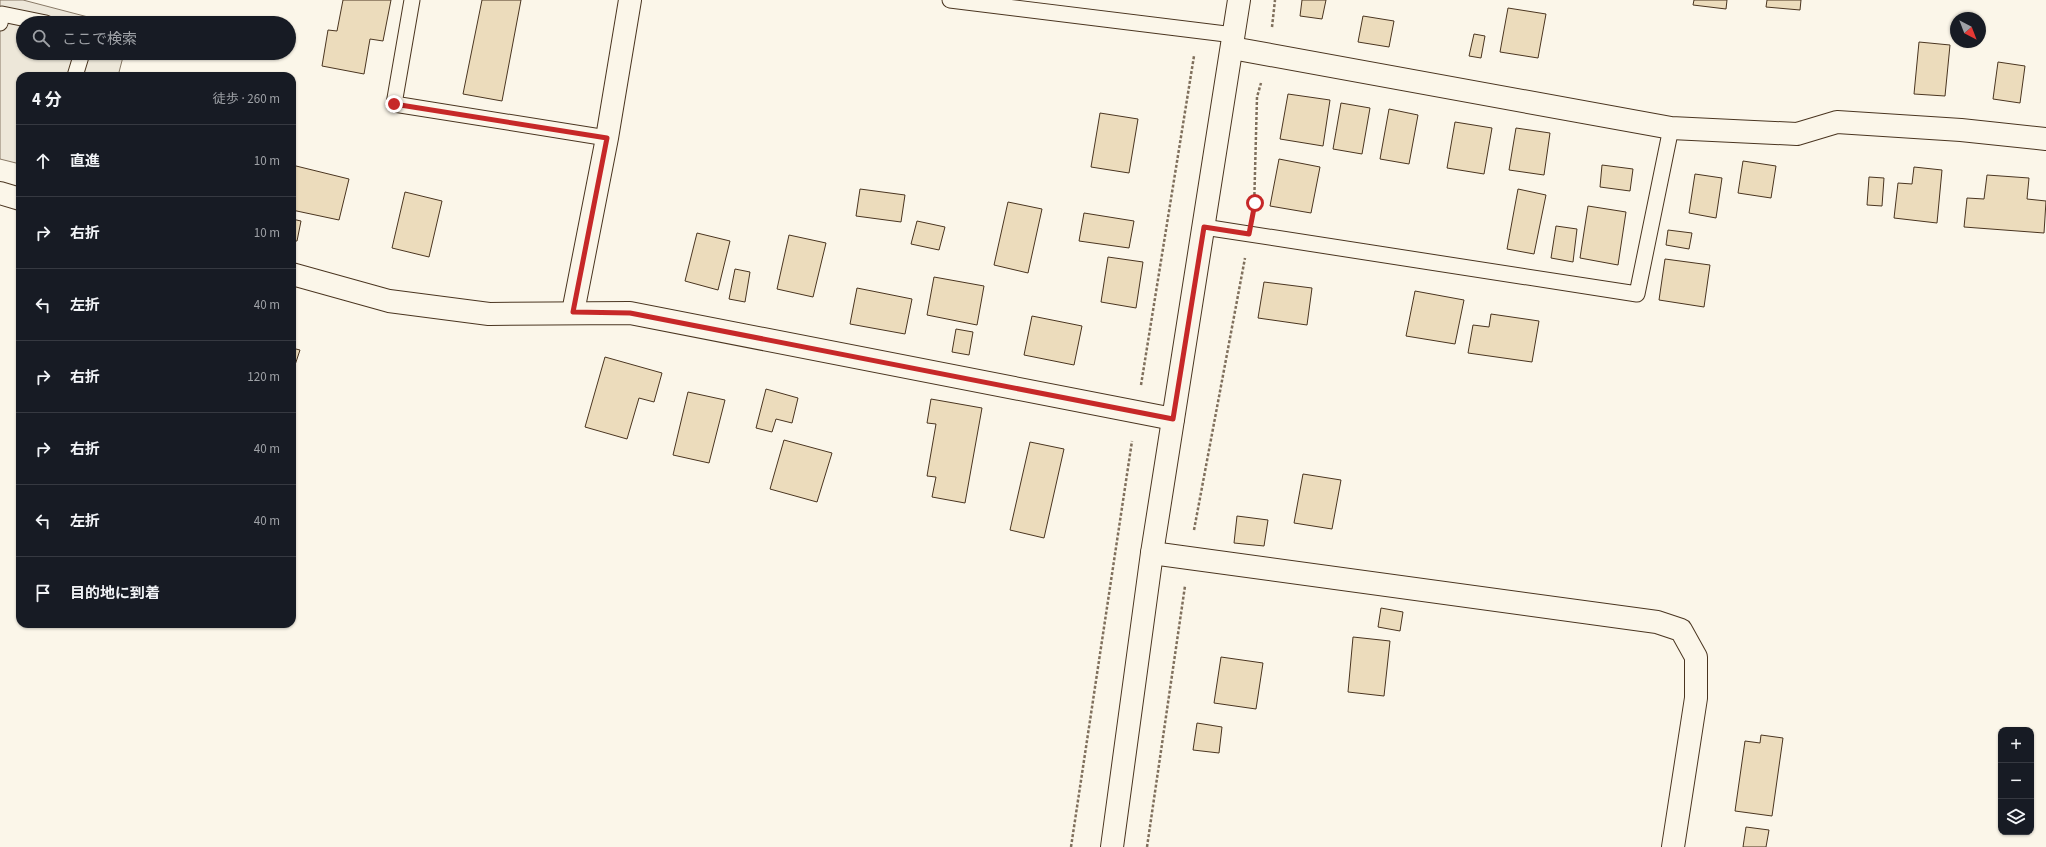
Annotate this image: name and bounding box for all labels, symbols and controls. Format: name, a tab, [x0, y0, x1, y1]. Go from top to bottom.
north arrow	[1950, 12, 1986, 48]
search box	[16, 16, 296, 60]
icon: search	[30, 27, 52, 49]
text: ここで検索	[62, 29, 137, 50]
text: 4 分	[32, 88, 61, 112]
text: 徒歩 · 260 m	[213, 90, 280, 108]
route end	[385, 95, 403, 113]
icon: ahead	[32, 150, 54, 172]
text: 直進	[70, 151, 100, 172]
text: 10 m	[254, 152, 280, 170]
route start	[1246, 194, 1264, 212]
icon: right	[32, 222, 54, 244]
text: 右折	[70, 223, 100, 244]
text: 10 m	[254, 224, 280, 242]
icon: left	[32, 294, 54, 316]
text: 左折	[70, 295, 100, 316]
text: 40 m	[254, 296, 280, 314]
icon: right	[32, 366, 54, 388]
text: 右折	[70, 367, 100, 388]
text: 120 m	[247, 368, 280, 386]
icon: right	[32, 438, 54, 460]
text: 右折	[70, 439, 100, 460]
text: 40 m	[254, 440, 280, 458]
icon: left	[32, 510, 54, 532]
text: 左折	[70, 511, 100, 532]
text: 40 m	[254, 512, 280, 530]
icon: arrive	[32, 582, 54, 604]
text: 目的地に到着	[70, 583, 160, 604]
map controls	[1998, 727, 2034, 835]
button: +	[1998, 727, 2034, 763]
button: −	[1998, 763, 2034, 799]
button: layers	[1998, 799, 2034, 835]

